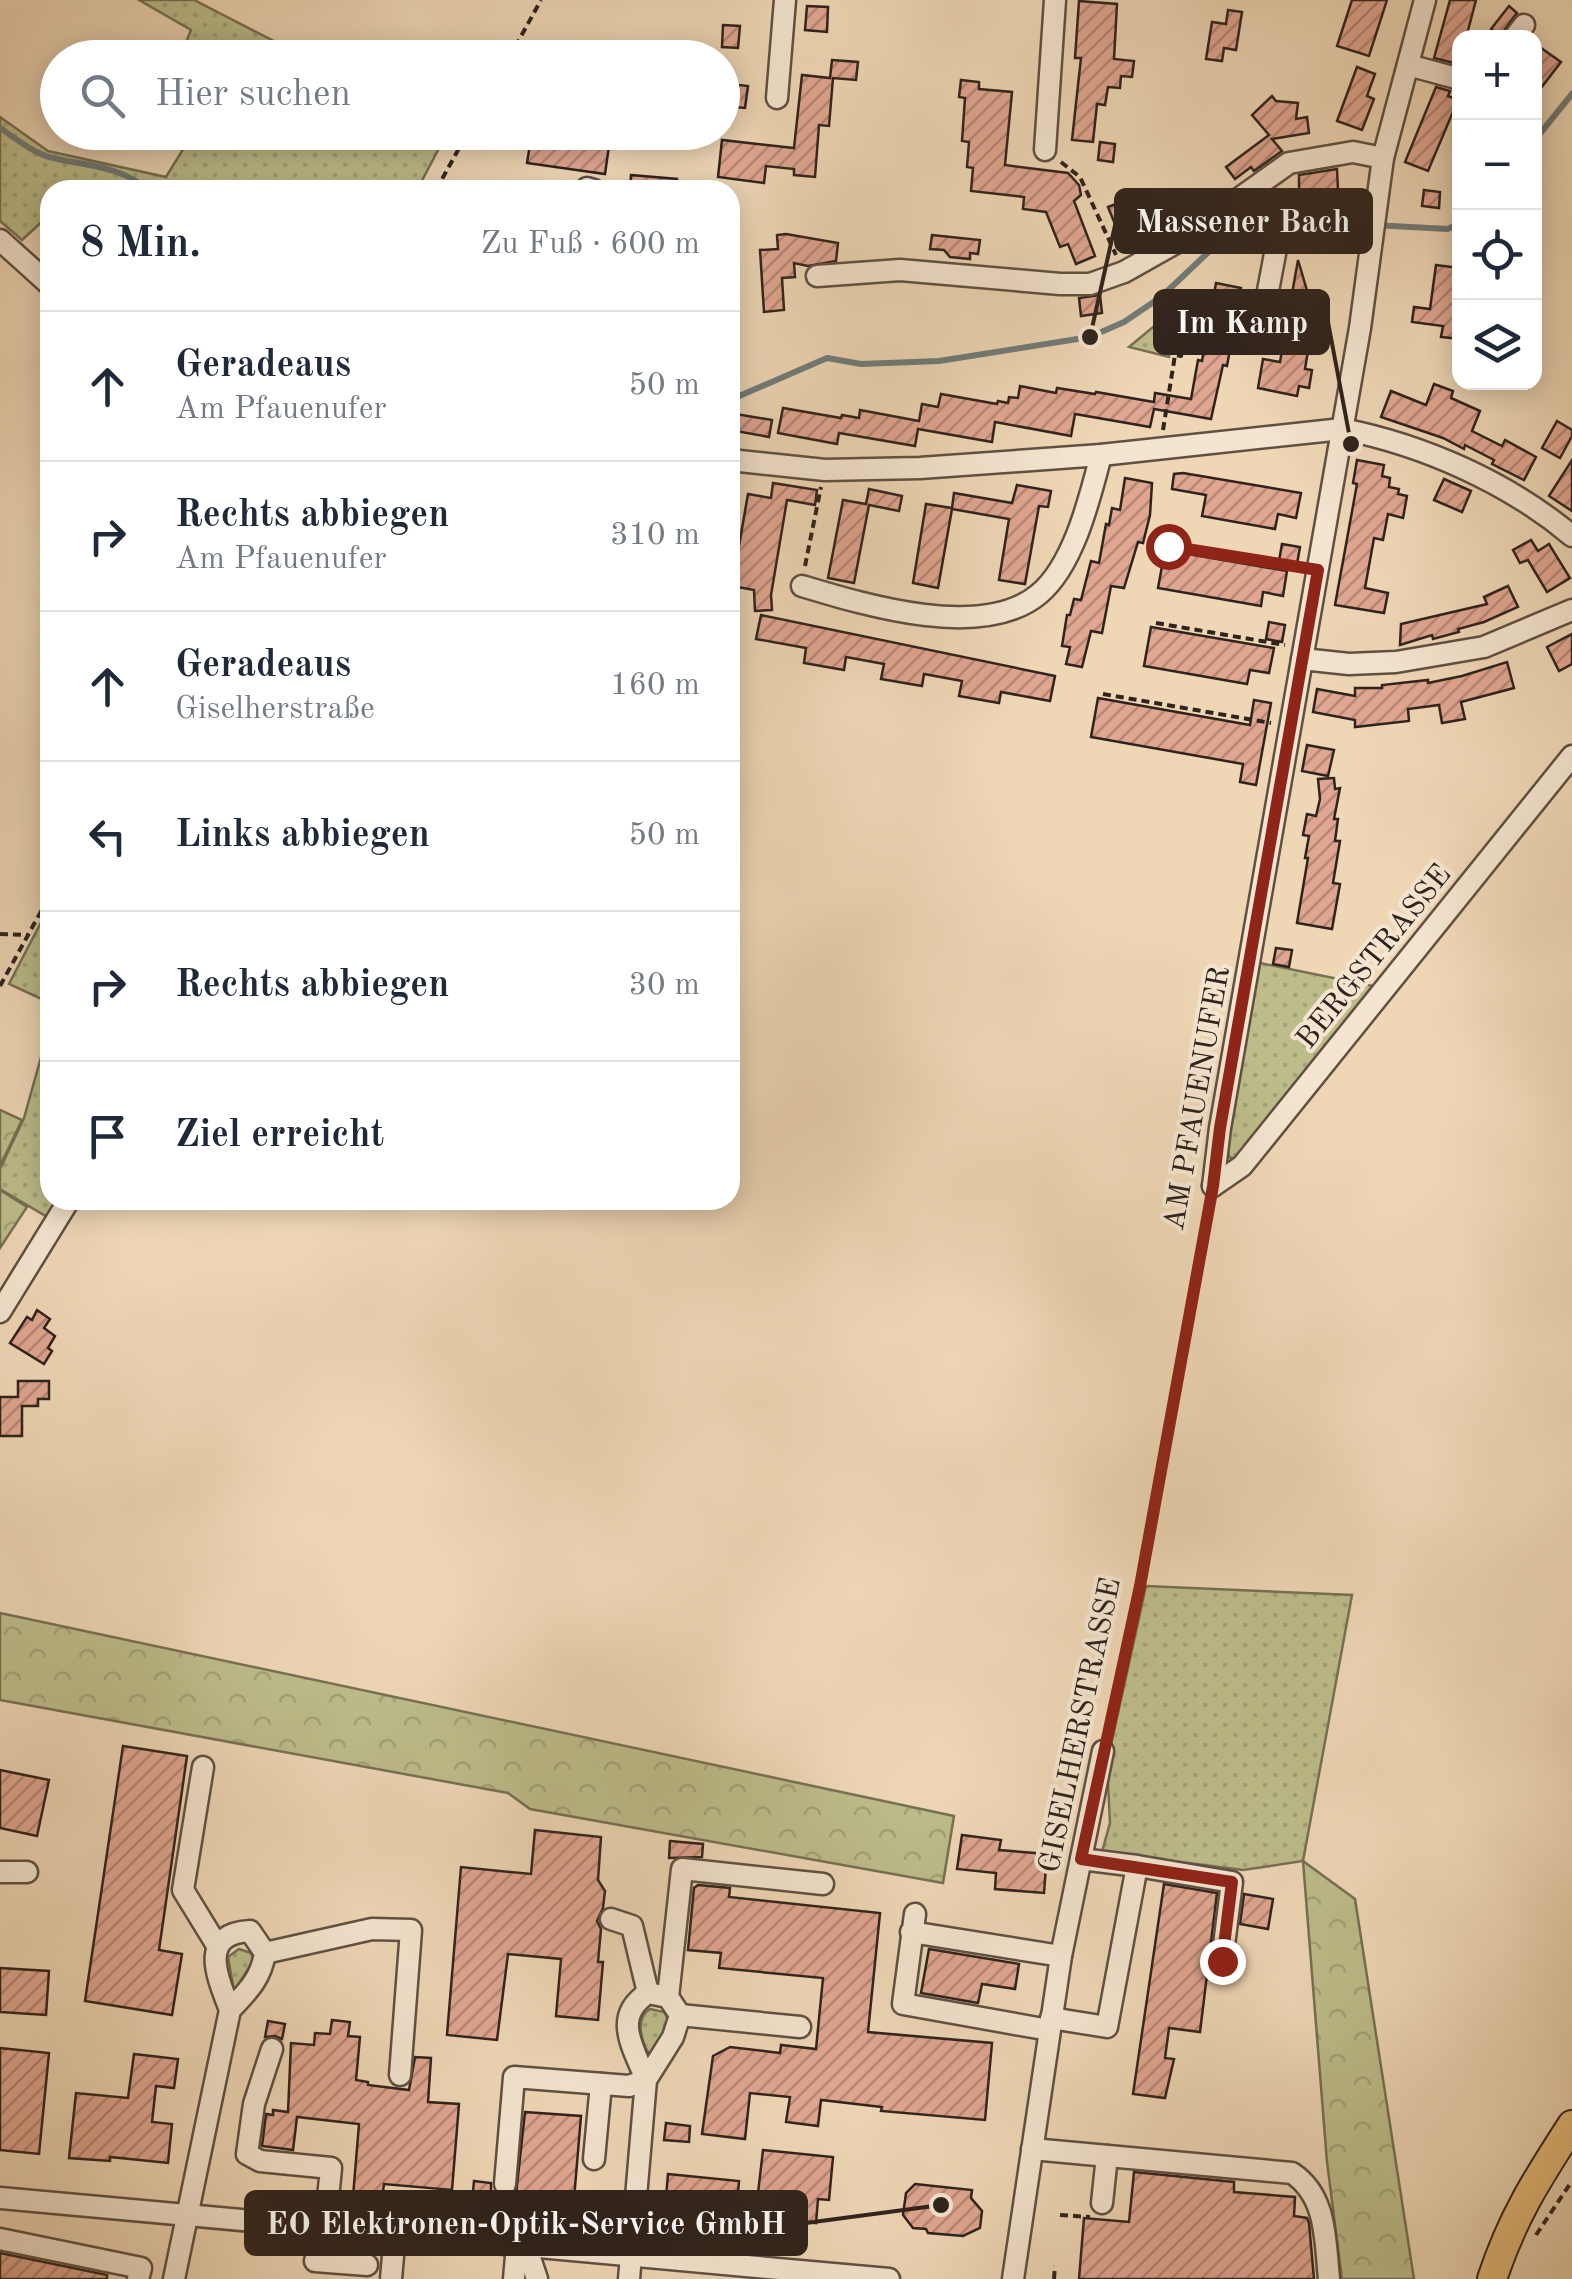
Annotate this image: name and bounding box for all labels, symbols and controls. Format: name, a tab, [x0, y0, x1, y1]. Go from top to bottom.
map controls	[1452, 30, 1542, 390]
button: +	[1452, 30, 1542, 120]
search box	[40, 40, 740, 150]
icon: search	[75, 68, 130, 123]
text: Hier suchen	[155, 76, 351, 114]
button: −	[1452, 120, 1542, 210]
callout: Massener Bach	[1116, 190, 1371, 252]
text: Massener Bach	[1136, 208, 1350, 240]
button: locate	[1452, 210, 1542, 300]
text: 8 Min.	[80, 224, 201, 266]
text: Zu Fuß · 600 m	[481, 229, 700, 261]
callout: Im Kamp	[1155, 291, 1328, 353]
button: layers	[1452, 300, 1542, 390]
text: Im Kamp	[1176, 309, 1308, 341]
text: Geradeaus	[175, 347, 351, 385]
icon: ahead	[80, 359, 135, 414]
text: 50 m	[629, 370, 700, 402]
text: Am Pfauenufer	[175, 394, 387, 426]
text: Rechts abbiegen	[175, 497, 449, 535]
icon: right	[80, 509, 135, 564]
text: 310 m	[610, 520, 700, 552]
route start	[1146, 524, 1192, 570]
text: Am Pfauenufer	[175, 544, 387, 576]
text: Geradeaus	[175, 647, 351, 685]
icon: ahead	[80, 659, 135, 714]
text: 160 m	[610, 670, 700, 702]
text: Giselherstraße	[175, 694, 375, 726]
icon: left	[80, 809, 135, 864]
text: Links abbiegen	[175, 817, 430, 855]
text: 50 m	[629, 820, 700, 852]
street label: BERGSTRASSE	[1292, 860, 1458, 1055]
icon: right	[80, 959, 135, 1014]
street label: AM PFAUENUFER	[1160, 964, 1236, 1233]
text: Rechts abbiegen	[175, 967, 449, 1005]
text: 30 m	[629, 970, 700, 1002]
icon: arrive	[80, 1109, 135, 1164]
text: Ziel erreicht	[175, 1117, 384, 1155]
street label: GISELHERSTRASSE	[1035, 1575, 1127, 1876]
route end	[1200, 1939, 1246, 1985]
callout: EO Elektronen-Optik-Service GmbH	[246, 2192, 806, 2254]
text: EO Elektronen-Optik-Service GmbH	[266, 2210, 786, 2242]

